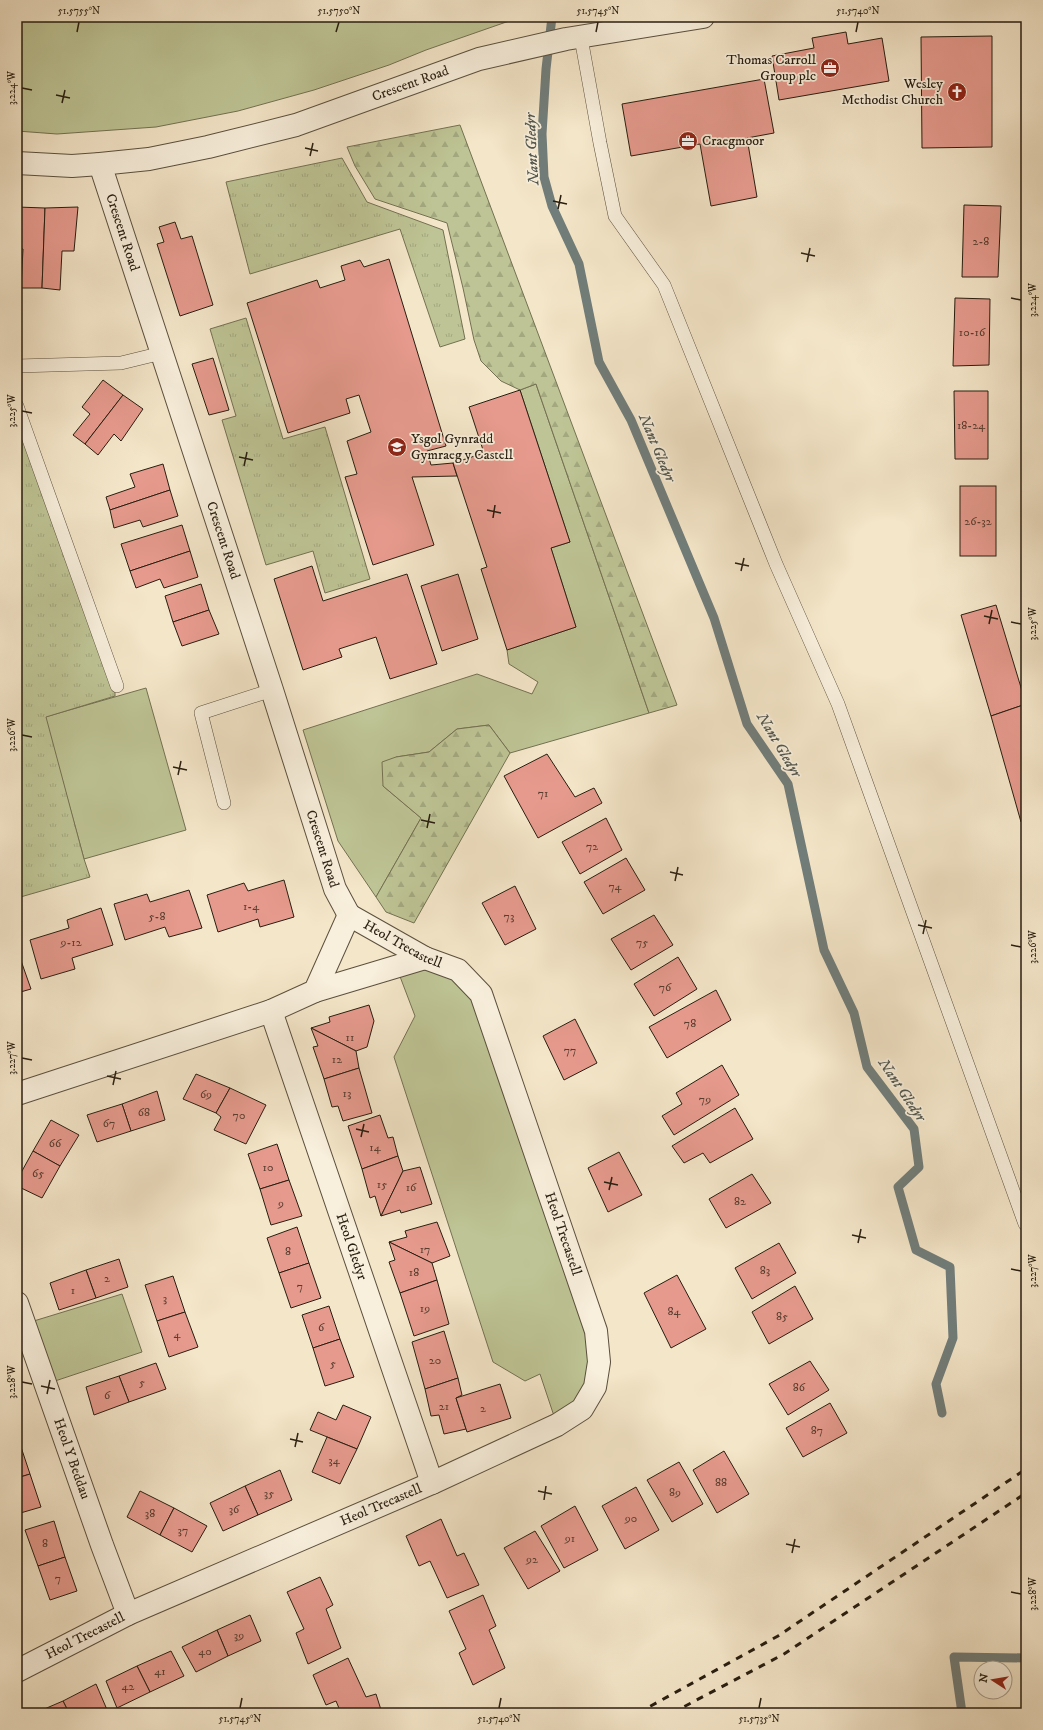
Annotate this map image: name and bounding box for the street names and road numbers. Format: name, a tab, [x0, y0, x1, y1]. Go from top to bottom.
street label: Crescent Road	[370, 62, 451, 106]
street label: Crescent Road	[101, 191, 143, 274]
street label: Crescent Road	[202, 499, 244, 581]
street label: Crescent Road	[302, 808, 343, 890]
street label: Heol Trecastell	[360, 916, 445, 973]
street label: Heol Trecastell	[540, 1190, 586, 1279]
street label: Heol Gledyr	[332, 1211, 371, 1283]
street label: Heol Y Beddau	[49, 1416, 94, 1502]
street label: Heol Trecastell	[338, 1479, 425, 1530]
street label: Heol Trecastell	[42, 1608, 128, 1664]

